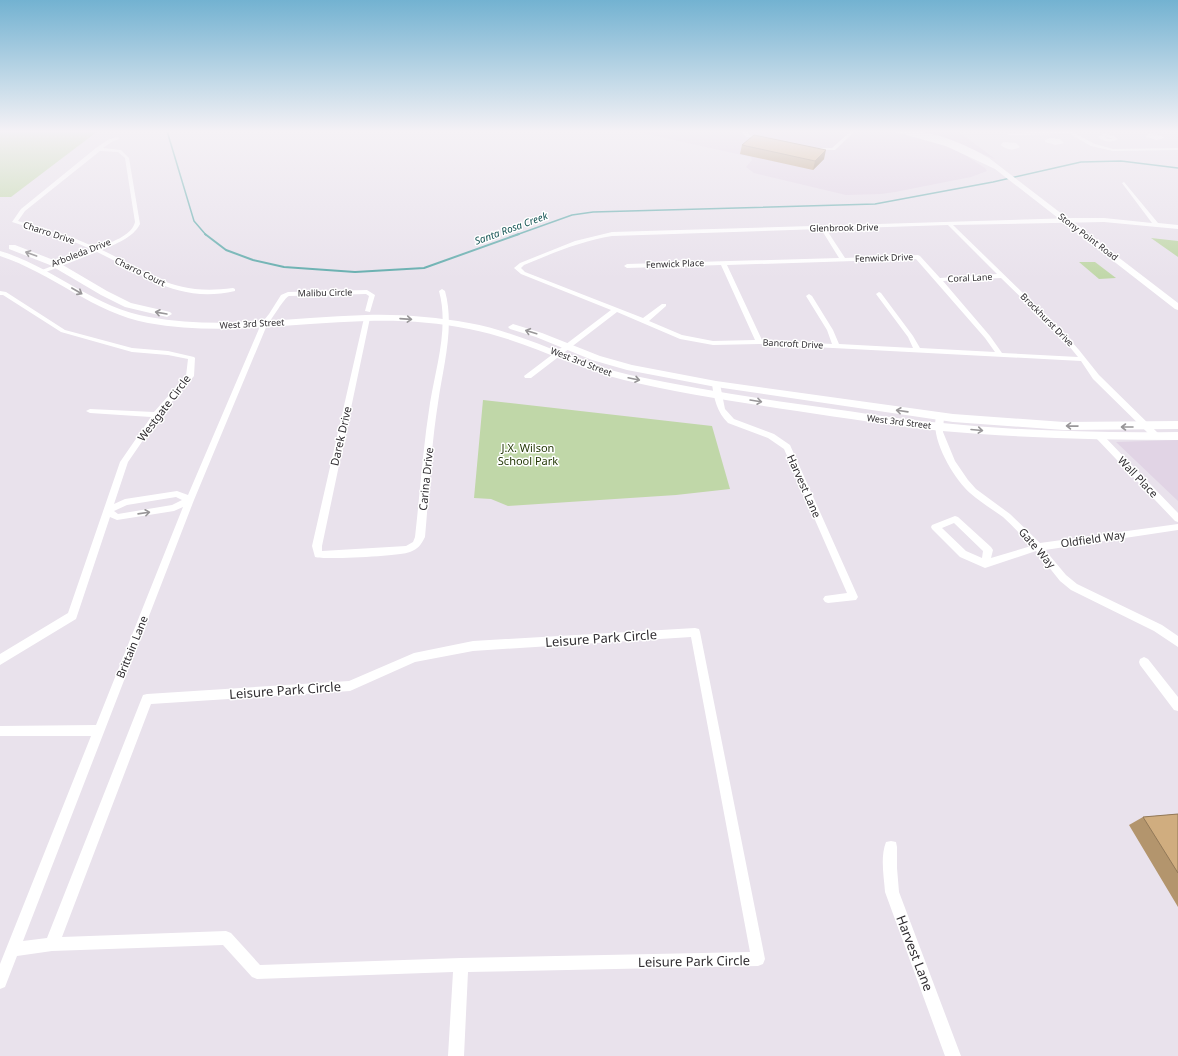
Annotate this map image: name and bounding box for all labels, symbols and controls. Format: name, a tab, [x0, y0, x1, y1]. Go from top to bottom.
water label: Santa Rosa Creek	[473, 208, 550, 248]
street label: Stony Point Road	[1056, 210, 1121, 263]
street label: Charro Drive	[22, 218, 77, 247]
street label: Glenbrook Drive	[809, 220, 879, 235]
street label: Arboleda Drive	[49, 235, 113, 270]
one-way arrow	[26, 249, 38, 257]
street label: Fenwick Drive	[855, 250, 913, 265]
street label: Charro Court	[113, 254, 168, 290]
street label: Fenwick Place	[646, 256, 704, 271]
street label: Coral Lane	[947, 270, 993, 285]
street label: Malibu Circle	[298, 286, 352, 299]
one-way arrow	[71, 287, 83, 295]
street label: Brockhurst Drive	[1018, 290, 1077, 349]
one-way arrow	[155, 309, 168, 317]
street label: West 3rd Street	[219, 315, 285, 332]
one-way arrow	[399, 315, 412, 322]
one-way arrow	[525, 328, 538, 335]
street label: Bancroft Drive	[762, 335, 824, 352]
street label: West 3rd Street	[549, 344, 614, 379]
street label: Westgate Circle	[134, 371, 194, 444]
one-way arrow	[628, 376, 641, 384]
one-way arrow	[749, 397, 762, 405]
street label: Darek Drive	[326, 405, 355, 467]
one-way arrow	[895, 407, 908, 415]
street label: West 3rd Street	[866, 411, 933, 432]
one-way arrow	[1066, 422, 1079, 430]
one-way arrow	[1121, 423, 1134, 430]
one-way arrow	[970, 426, 983, 434]
park label: J.X. Wilson School Park	[498, 440, 558, 468]
street label: Carina Drive	[415, 447, 436, 511]
street label: Harvest Lane	[784, 452, 825, 520]
street label: Wall Place	[1115, 453, 1162, 501]
one-way arrow	[137, 508, 150, 516]
street label: Gate Way	[1016, 524, 1059, 571]
street label: Oldfield Way	[1060, 526, 1127, 550]
street label: Brittain Lane	[112, 613, 151, 680]
street label: Leisure Park Circle	[544, 625, 658, 651]
street label: Leisure Park Circle	[228, 677, 342, 703]
street label: Harvest Lane	[892, 912, 938, 994]
street label: Leisure Park Circle	[638, 951, 750, 971]

